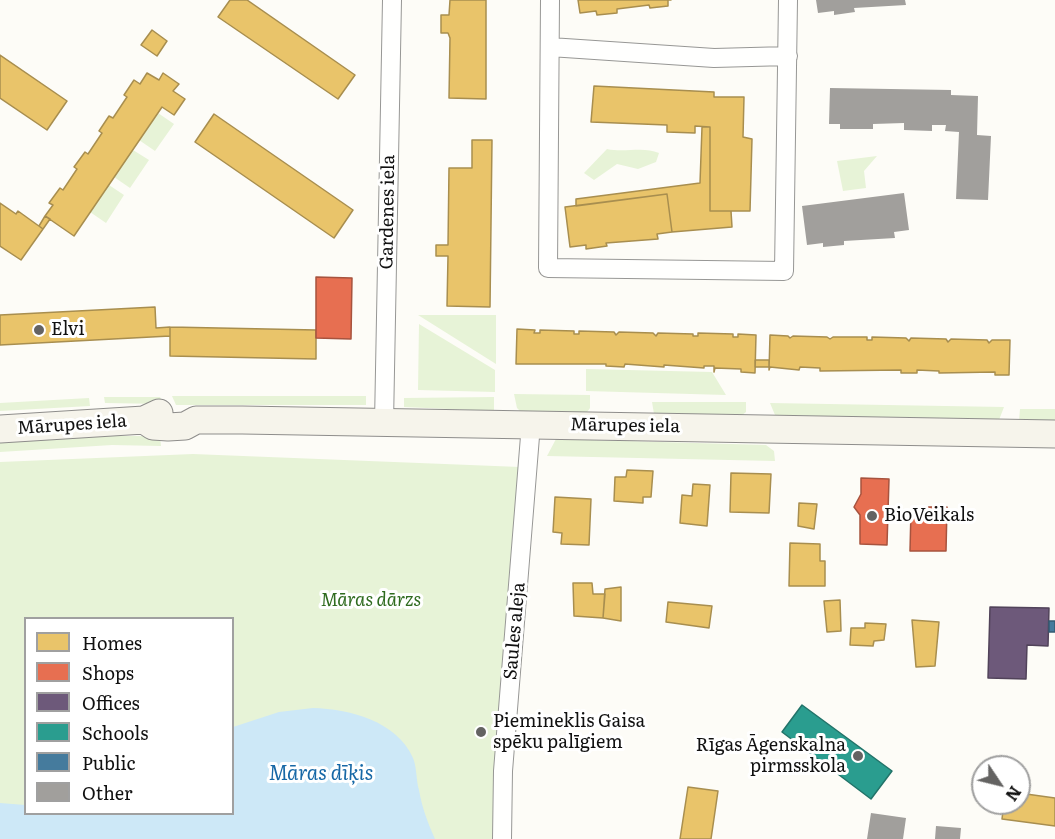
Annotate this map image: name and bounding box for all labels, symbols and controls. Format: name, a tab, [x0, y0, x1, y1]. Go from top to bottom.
street label: Gardenes iela	[376, 154, 400, 270]
place label: Elvi	[51, 319, 84, 341]
marker: Elvi	[32, 323, 46, 337]
street label: Mārupes iela	[16, 410, 128, 440]
street label: Mārupes iela	[570, 414, 680, 438]
place label: BioVeikals	[884, 505, 974, 527]
marker: BioVeikals	[865, 509, 879, 523]
street label: Saules aleja	[500, 581, 530, 681]
park label: Māras dārzs	[321, 590, 421, 612]
legend	[24, 617, 234, 815]
text: Homes	[82, 629, 142, 656]
text: Shops	[82, 659, 134, 686]
text: Offices	[82, 689, 140, 716]
place label: Piemineklis Gaisa spēku palīgiem	[493, 711, 645, 754]
text: Schools	[82, 719, 148, 746]
marker: Piemineklis Gaisa spēku palīgiem	[474, 725, 488, 739]
place label: Rīgas Āgenskalna pirmsskola	[696, 735, 846, 777]
text: Public	[82, 749, 136, 776]
marker: Rīgas Āgenskalna pirmsskola	[851, 749, 865, 763]
north arrow	[971, 755, 1031, 815]
water label: Māras dīķis	[269, 762, 373, 786]
text: Other	[82, 779, 132, 806]
text: N	[1000, 782, 1028, 807]

